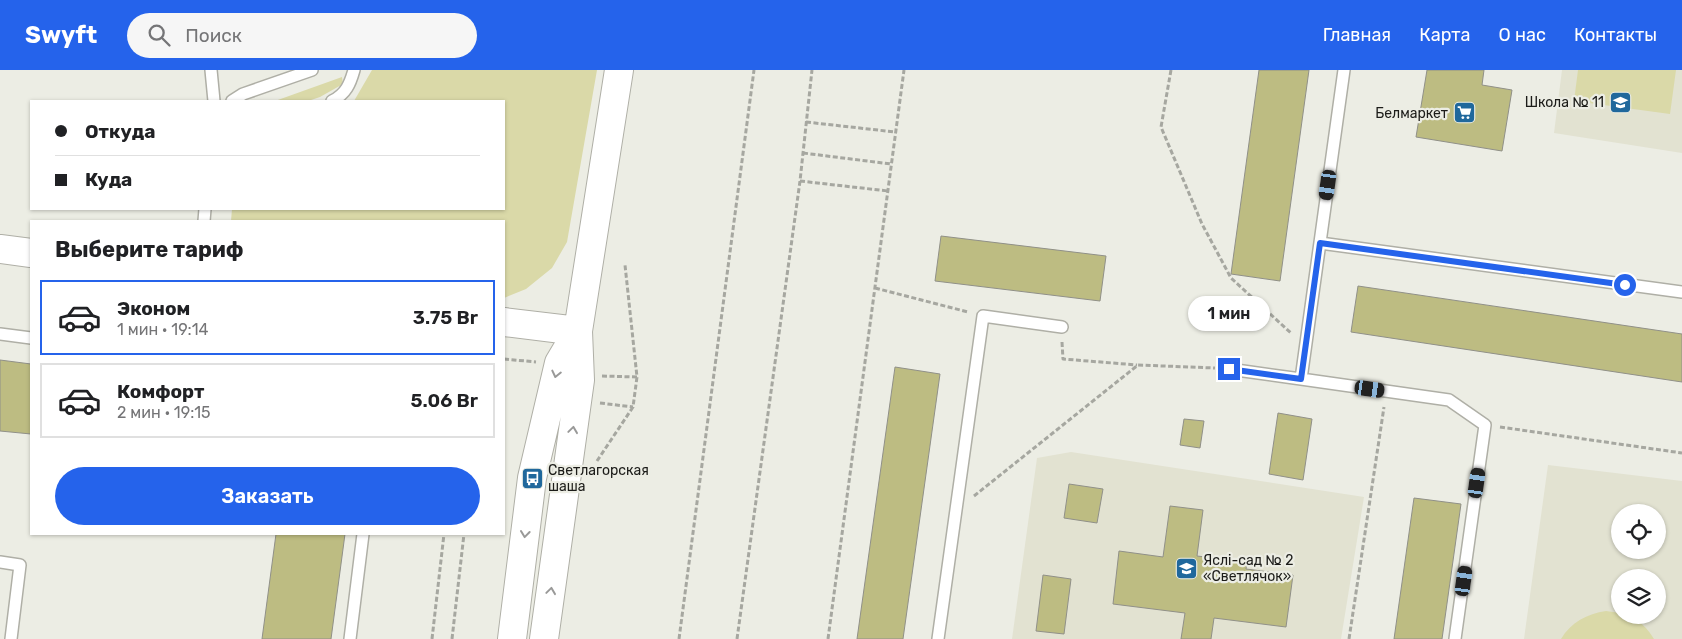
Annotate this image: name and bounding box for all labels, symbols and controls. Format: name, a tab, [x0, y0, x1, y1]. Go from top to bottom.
search box	[127, 13, 477, 58]
text: Swyft	[25, 21, 97, 49]
icon: search	[145, 21, 173, 49]
text: Поиск	[185, 24, 242, 47]
text: Главная	[1323, 24, 1391, 46]
text: Карта	[1419, 24, 1471, 46]
text: О нас	[1499, 24, 1546, 46]
text: Контакты	[1574, 24, 1657, 46]
school or university icon: Школа № 11	[1608, 90, 1632, 114]
place label: Школа № 11	[1525, 94, 1604, 111]
supermarket icon: Белмаркет	[1452, 101, 1476, 125]
place label: Белмаркет	[1375, 105, 1448, 122]
text: Откуда	[85, 120, 155, 143]
text: Куда	[85, 168, 132, 191]
car	[1318, 169, 1337, 201]
text: Выберите тариф	[55, 236, 244, 263]
route start	[1614, 274, 1636, 296]
icon: car	[57, 295, 102, 340]
callout: 1 мин	[1188, 296, 1270, 332]
text: Эконом	[117, 297, 190, 320]
text: 1 мин	[1208, 304, 1250, 323]
text: 3.75 Br	[413, 306, 478, 329]
text: 1 мин · 19:14	[117, 320, 209, 339]
route end	[1218, 358, 1240, 380]
one-way arrow	[551, 370, 562, 379]
icon: car	[57, 378, 102, 423]
car	[1354, 379, 1385, 399]
text: Комфорт	[117, 380, 204, 403]
text: 5.06 Br	[411, 389, 478, 412]
text: 2 мин · 19:15	[117, 403, 211, 422]
one-way arrow	[567, 425, 578, 433]
place label: Светлагорская шаша	[548, 462, 649, 495]
bus stop icon: Светлагорская шаша	[520, 466, 544, 490]
button: Заказать	[55, 467, 480, 525]
car	[1467, 467, 1486, 499]
map controls	[1611, 504, 1666, 624]
button: locate	[1611, 504, 1666, 559]
one-way arrow	[520, 530, 531, 538]
place label: Яслі-сад № 2 «Светлячок»	[1203, 552, 1293, 585]
school or university icon: Яслі-сад № 2 «Светлячок»	[1175, 556, 1199, 580]
car	[1454, 565, 1473, 597]
button: layers	[1611, 569, 1666, 624]
one-way arrow	[545, 586, 555, 595]

